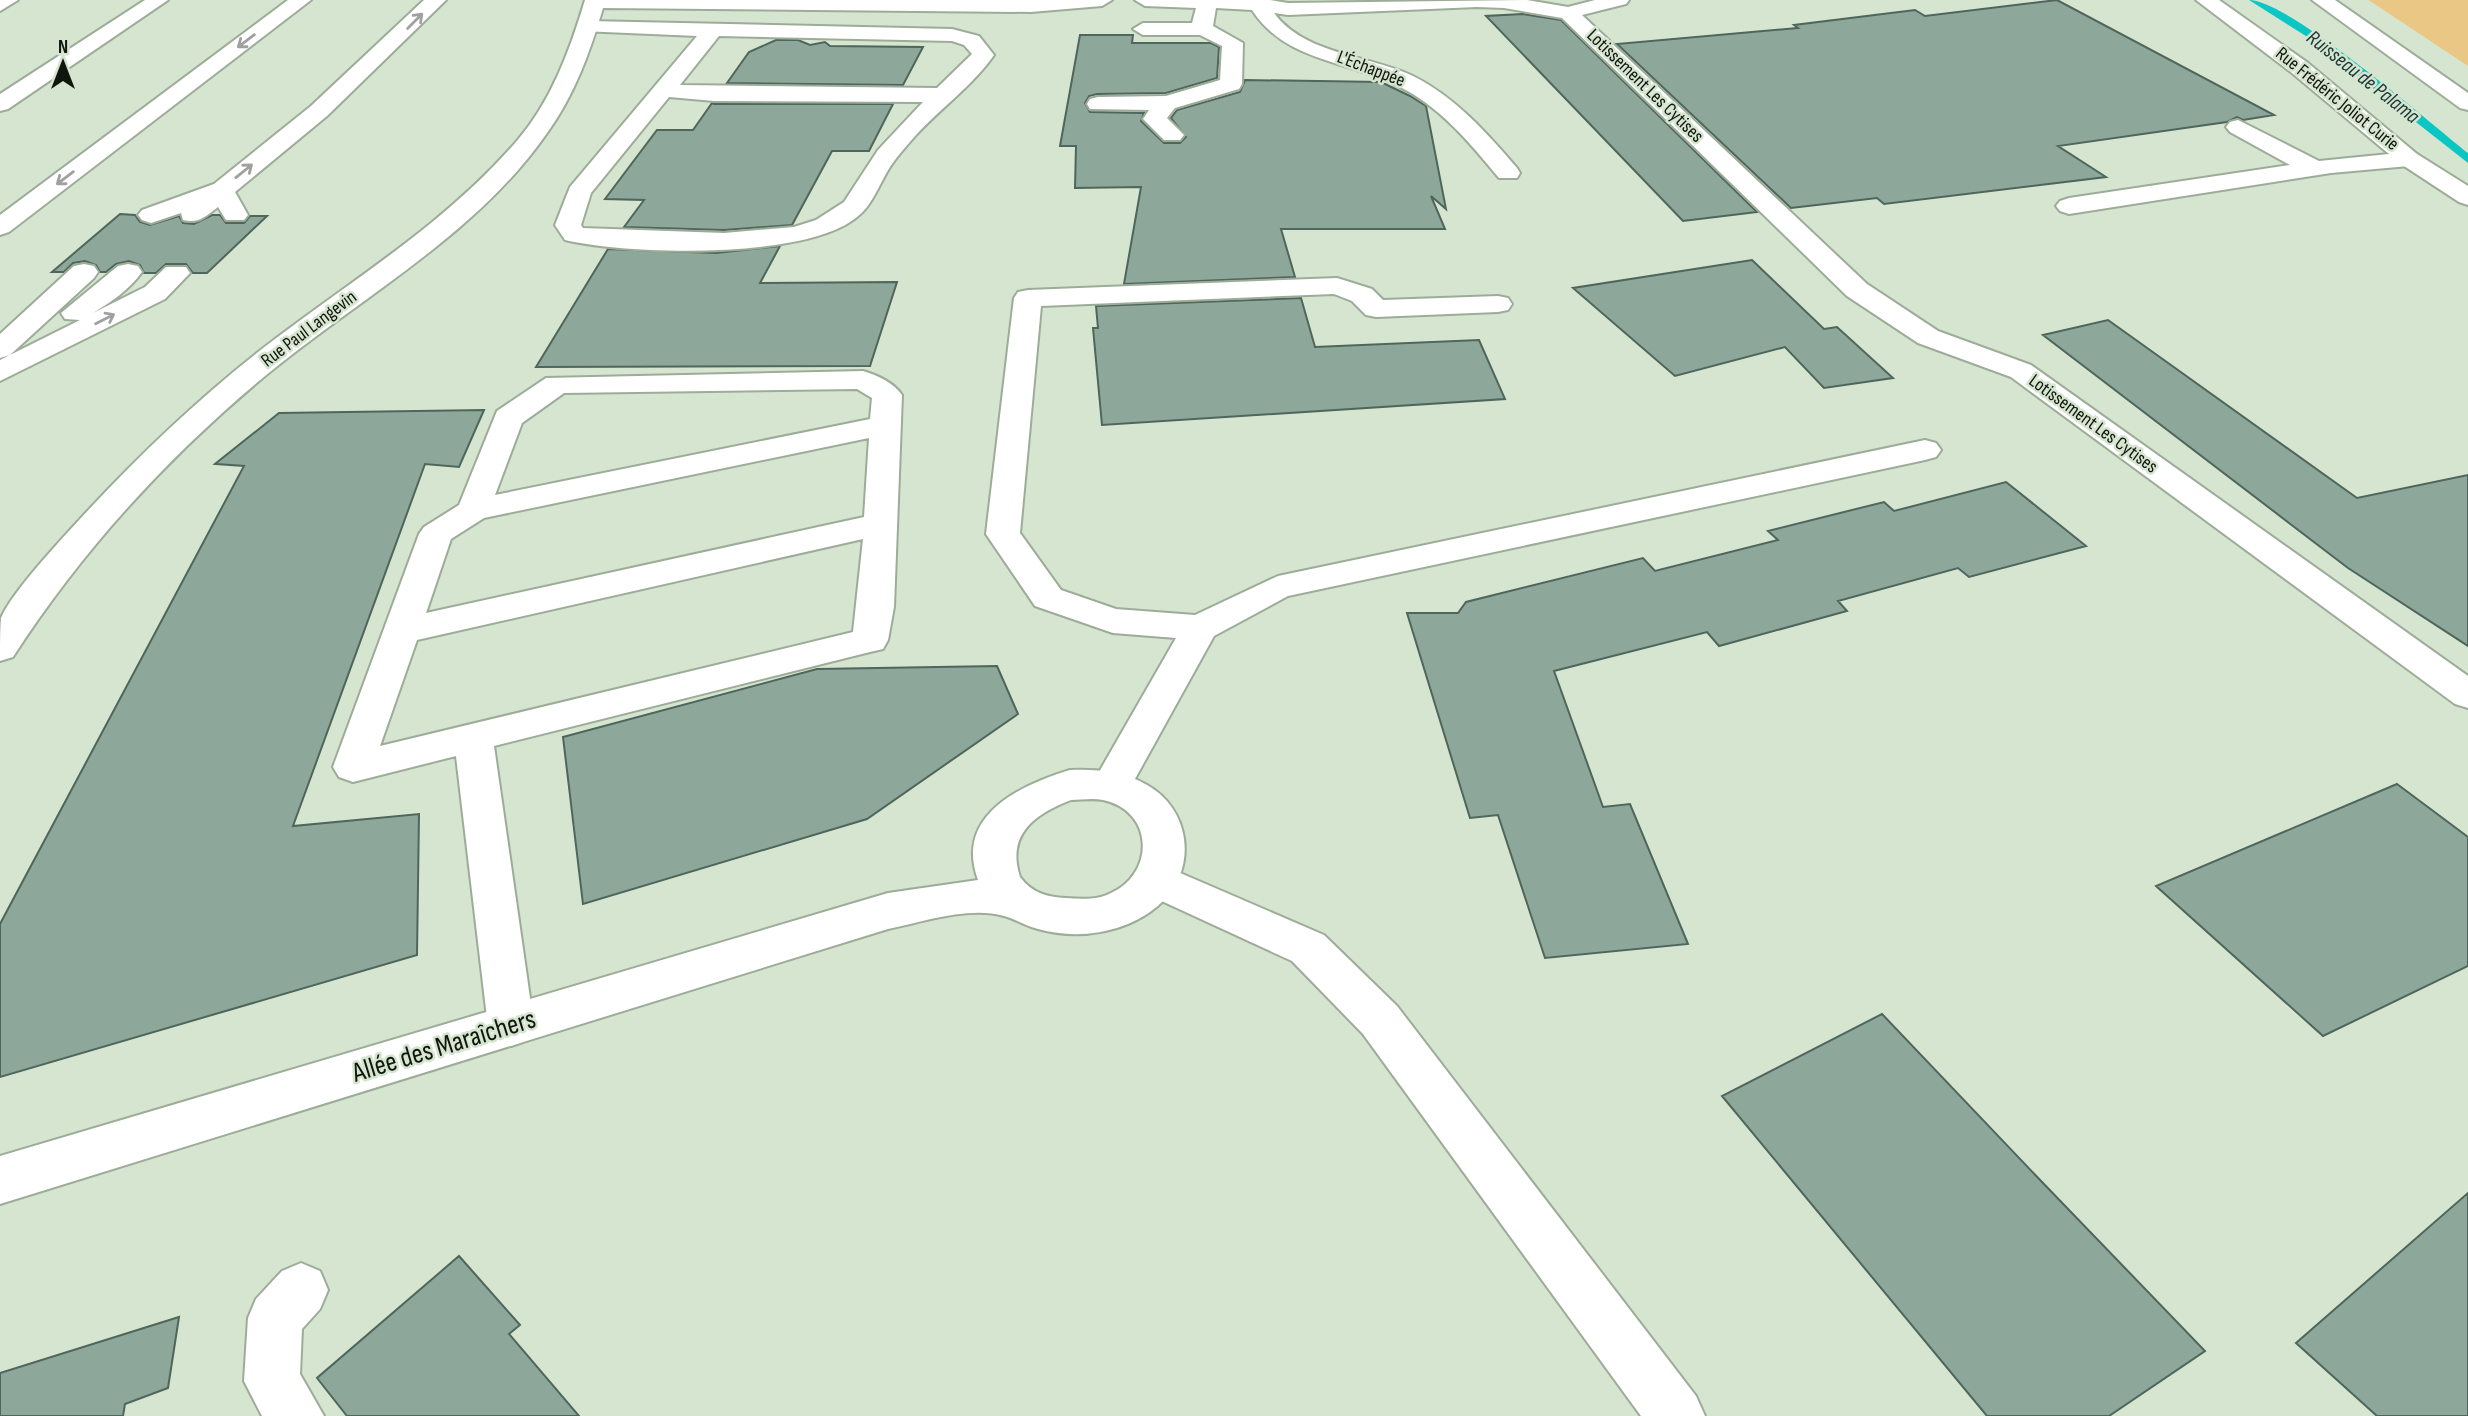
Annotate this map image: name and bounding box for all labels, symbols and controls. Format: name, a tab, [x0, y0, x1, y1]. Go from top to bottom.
one-way arrow	[406, 13, 423, 30]
street label: Lotissement Les Cytises	[1582, 24, 1708, 148]
water label: Ruisseau de Palama	[2302, 25, 2425, 129]
north arrow	[28, 28, 98, 98]
one-way arrow	[237, 34, 256, 49]
text: N	[58, 36, 68, 59]
street label: Rue Frédéric Joliot Curie	[2271, 42, 2403, 156]
street label: L'Échappée	[1334, 46, 1408, 92]
one-way arrow	[235, 164, 253, 179]
one-way arrow	[56, 171, 74, 186]
street label: Rue Paul Langevin	[257, 286, 361, 372]
one-way arrow	[94, 312, 115, 326]
street label: Lotissement Les Cytises	[2024, 370, 2162, 479]
street label: Allée des Maraîchers	[347, 1002, 540, 1090]

